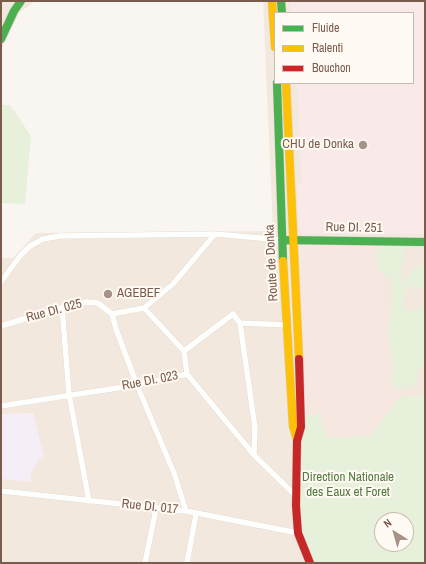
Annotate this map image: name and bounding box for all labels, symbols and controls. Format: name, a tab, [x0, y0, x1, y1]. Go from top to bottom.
legend	[274, 12, 414, 84]
text: Fluide	[312, 20, 339, 36]
text: Ralenti	[312, 40, 343, 56]
text: Bouchon	[312, 60, 351, 76]
place label: CHU de Donka	[282, 137, 354, 153]
marker: CHU de Donka	[357, 139, 369, 151]
street label: Rue DI. 251	[325, 220, 383, 236]
street label: Route de Donka	[262, 224, 282, 302]
place label: AGEBEF	[117, 286, 160, 302]
marker: AGEBEF	[102, 288, 114, 300]
street label: Rue DI. 025	[25, 296, 83, 326]
street label: Rue DI. 023	[121, 368, 179, 394]
park label: Direction Nationale des Eaux et Foret	[302, 470, 394, 501]
street label: Rue DI. 017	[121, 496, 179, 518]
north arrow	[374, 512, 414, 552]
text: N	[381, 516, 394, 531]

